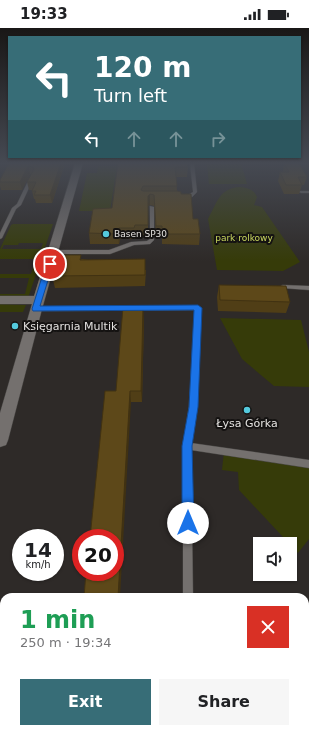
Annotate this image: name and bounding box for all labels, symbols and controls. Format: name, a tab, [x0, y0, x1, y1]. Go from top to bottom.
text: 19:33	[20, 5, 68, 23]
text: 120 m	[94, 51, 191, 84]
icon: left	[28, 52, 80, 104]
text: Turn left	[94, 85, 167, 106]
icon: left	[81, 128, 103, 150]
icon: ahead	[123, 128, 145, 150]
icon: ahead	[165, 128, 187, 150]
icon: right	[207, 128, 229, 150]
marker: Basen SP30	[101, 229, 111, 239]
place label: Basen SP30	[114, 229, 167, 239]
park label: park rolkowy	[215, 233, 273, 243]
pin	[33, 247, 67, 281]
icon: arrive	[39, 253, 61, 275]
place label: Księgarnia Multik	[23, 320, 118, 333]
marker: Księgarnia Multik	[10, 321, 20, 331]
marker: Łysa Górka	[242, 405, 252, 415]
place label: Łysa Górka	[215, 417, 278, 430]
position arrow	[167, 502, 209, 544]
speed limit sign: 20	[72, 529, 124, 581]
map controls	[253, 537, 297, 581]
button: sound	[253, 537, 297, 581]
text: 14	[24, 538, 52, 562]
text: km/h	[25, 559, 51, 570]
text: 1 min	[20, 606, 95, 634]
button: close	[247, 606, 289, 648]
text: 250 m · 19:34	[20, 635, 111, 650]
button: Exit	[20, 679, 151, 725]
button: Share	[159, 679, 289, 725]

